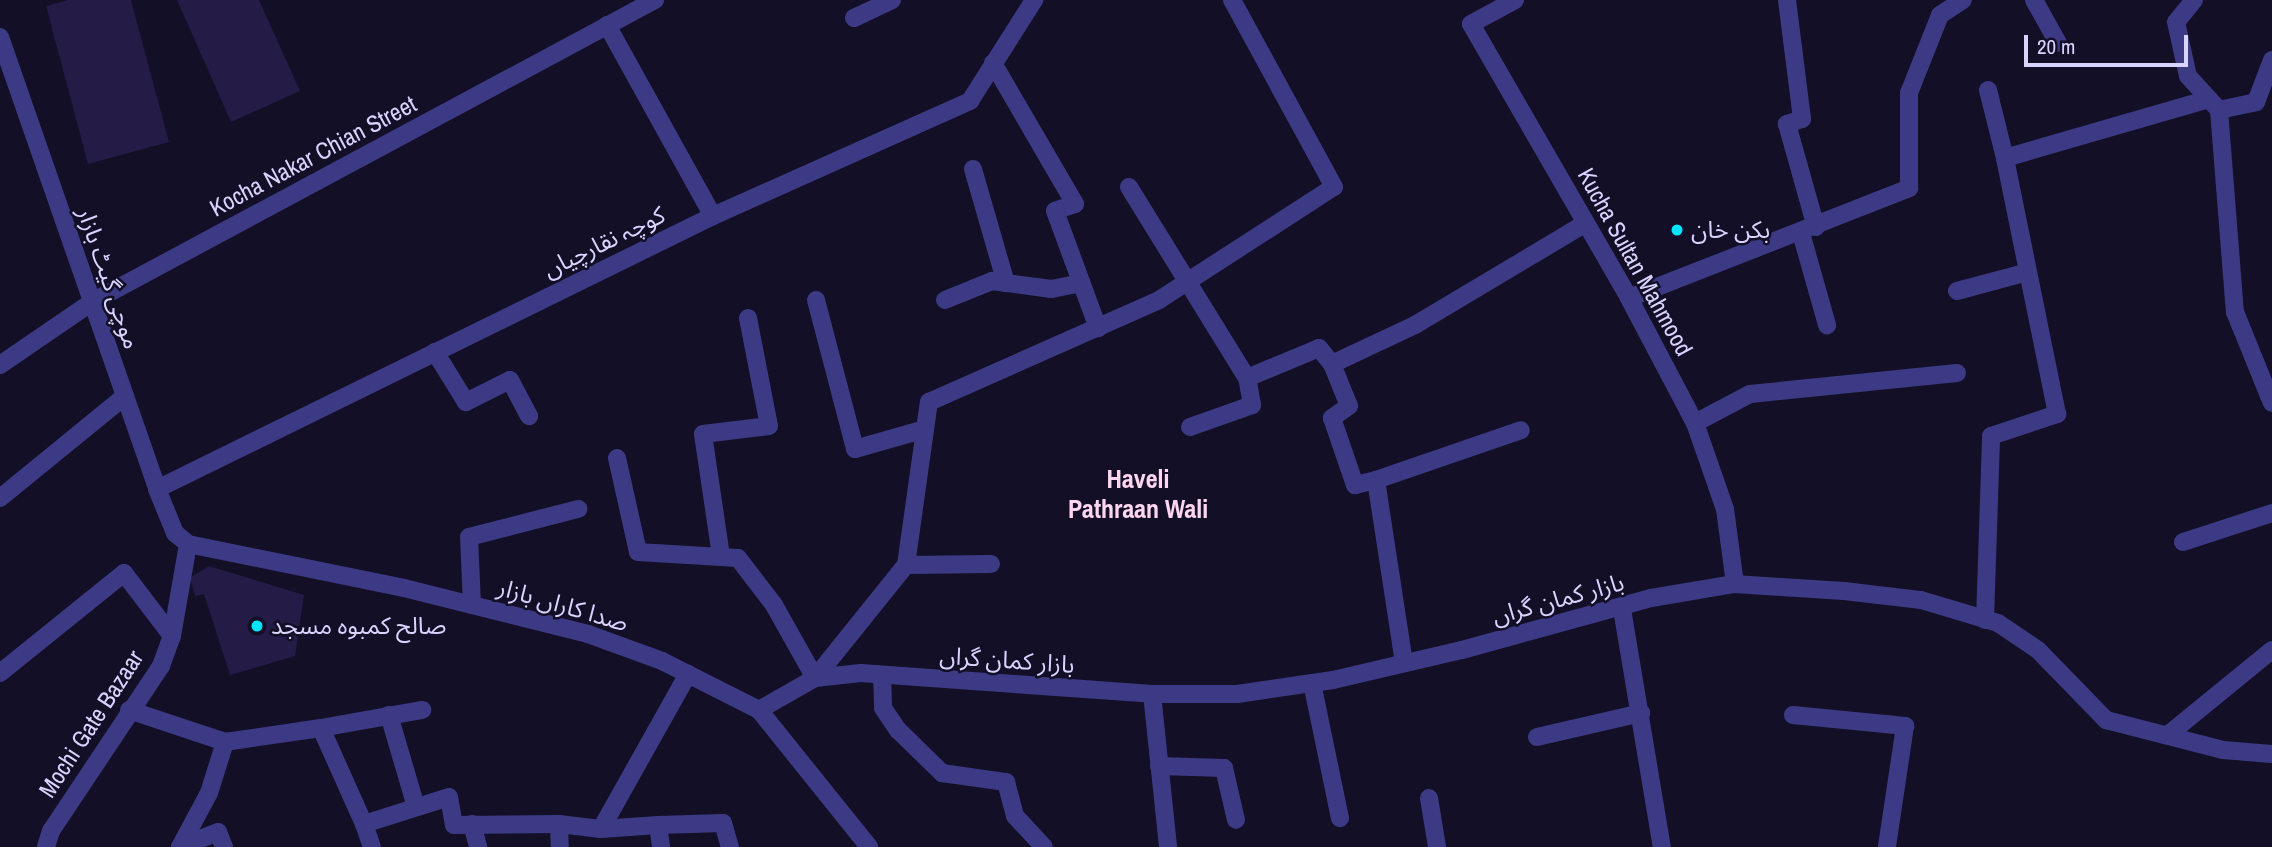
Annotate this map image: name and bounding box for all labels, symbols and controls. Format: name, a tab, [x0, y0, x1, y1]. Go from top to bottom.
scale bar	[2027, 21, 2192, 65]
text: 20 m	[2037, 32, 2075, 61]
street label: Kocha Nakar Chian Street	[205, 89, 421, 223]
street label: Kucha Sultan Mahmood	[1571, 163, 1699, 361]
street label: کوچہ نقارچیاں	[538, 200, 670, 284]
street label: موچی گیٹ بازار	[71, 203, 147, 353]
place label: بکن خان	[1691, 216, 1770, 244]
marker: بکن خان	[1669, 222, 1685, 238]
district label: Haveli Pathraan Wali	[1068, 463, 1208, 524]
street label: بازار کمان گراں	[1489, 568, 1627, 630]
street label: صدا کاراں بازار	[494, 573, 632, 637]
place label: صالح کمبوہ مسجد	[271, 612, 447, 640]
marker: صالح کمبوہ مسجد	[249, 618, 265, 634]
street label: بازار کمان گراں	[939, 641, 1075, 679]
street label: Mochi Gate Bazaar	[33, 645, 149, 803]

